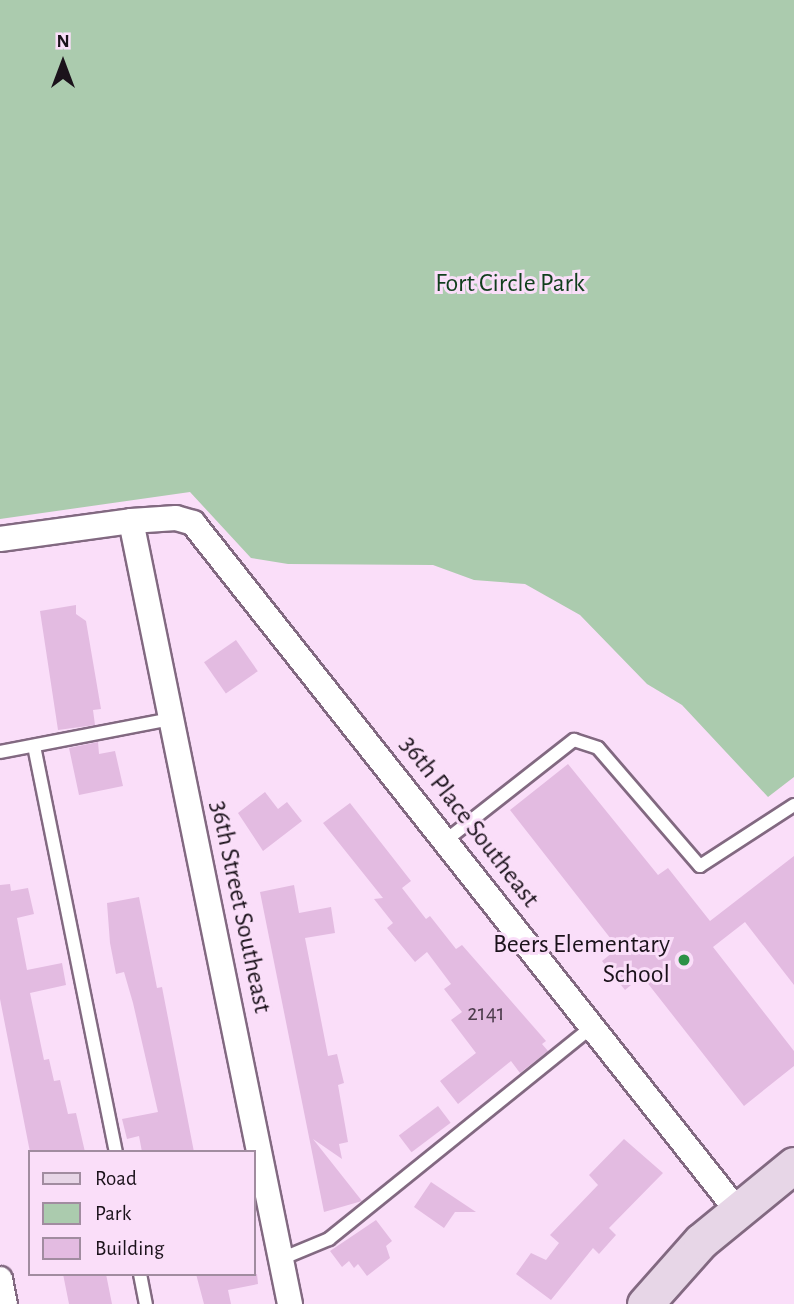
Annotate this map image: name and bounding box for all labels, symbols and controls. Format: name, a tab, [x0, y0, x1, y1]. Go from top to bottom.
north arrow	[28, 28, 98, 98]
text: N	[56, 32, 70, 51]
park label: Fort Circle Park	[435, 268, 585, 300]
street label: 36th Place Southeast	[392, 730, 546, 914]
street label: 36th Street Southeast	[202, 798, 278, 1016]
place label: Beers Elementary School	[493, 929, 670, 990]
marker: Beers Elementary School	[676, 952, 692, 968]
house number: 2141	[467, 1000, 505, 1028]
legend	[28, 1150, 256, 1276]
text: Road	[95, 1168, 137, 1189]
text: Park	[95, 1203, 131, 1224]
text: Building	[95, 1238, 164, 1259]

